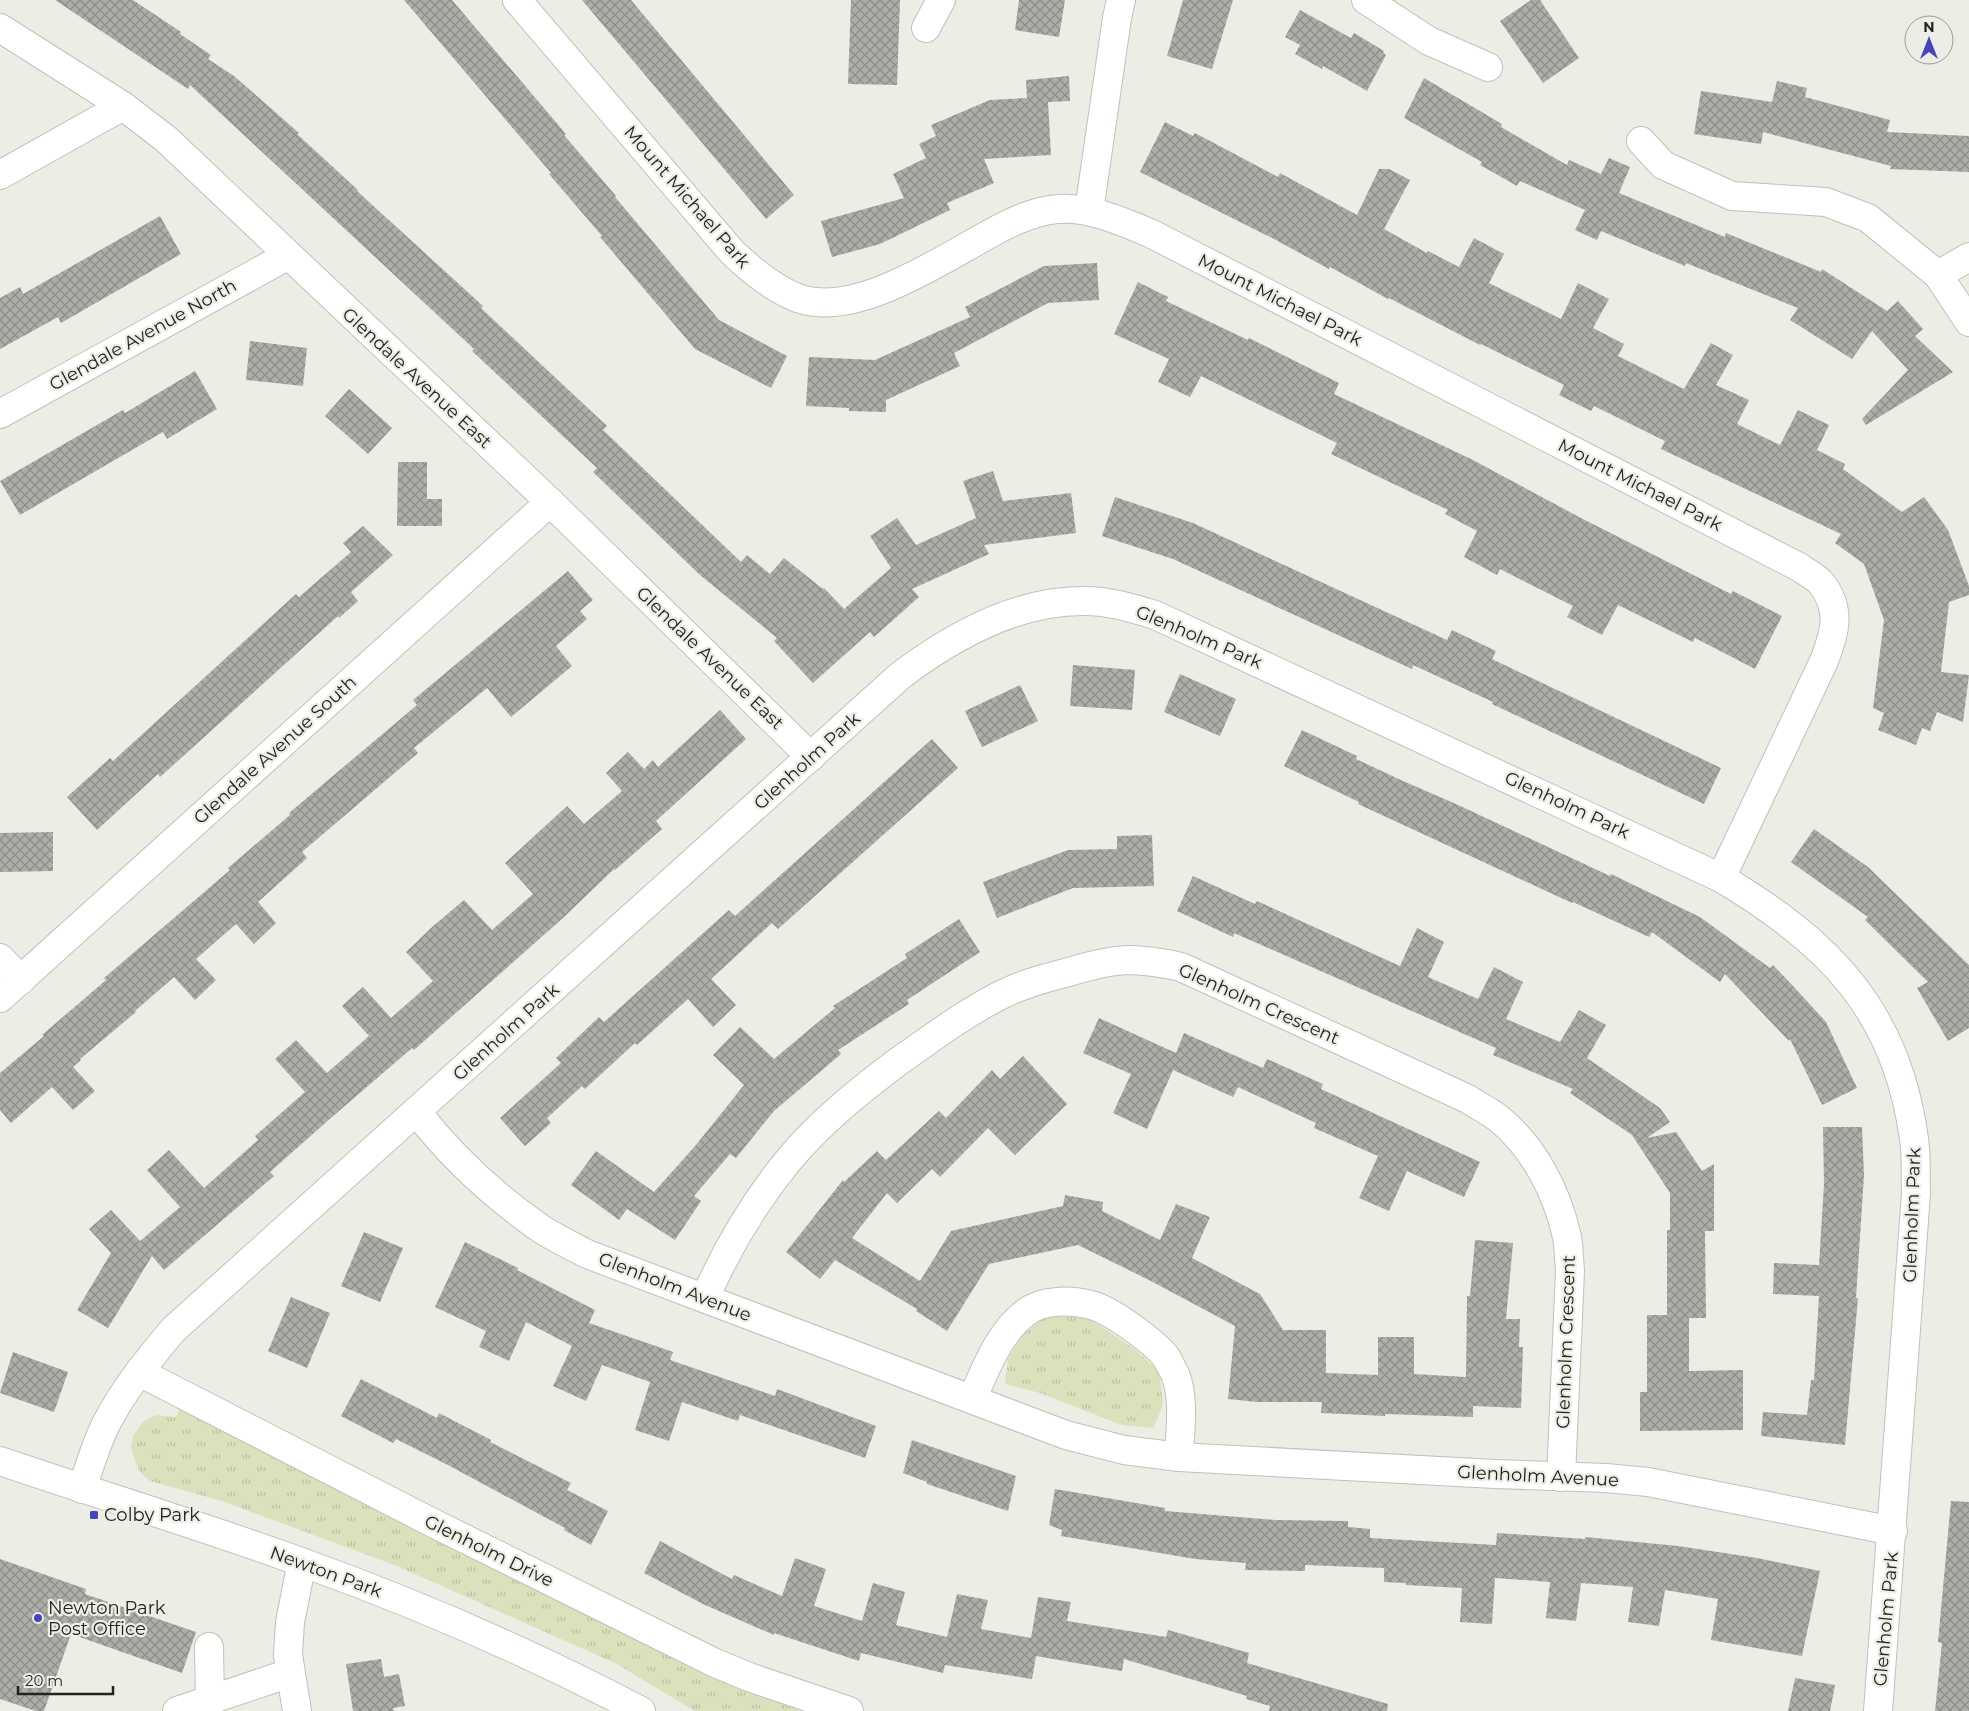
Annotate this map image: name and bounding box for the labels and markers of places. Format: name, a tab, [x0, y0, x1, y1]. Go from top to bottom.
place label: Colby Park	[104, 1504, 200, 1526]
marker: Colby Park	[88, 1509, 100, 1521]
place label: Newton Park Post Office	[48, 1597, 166, 1640]
marker: Newton Park Post Office	[32, 1612, 44, 1624]

